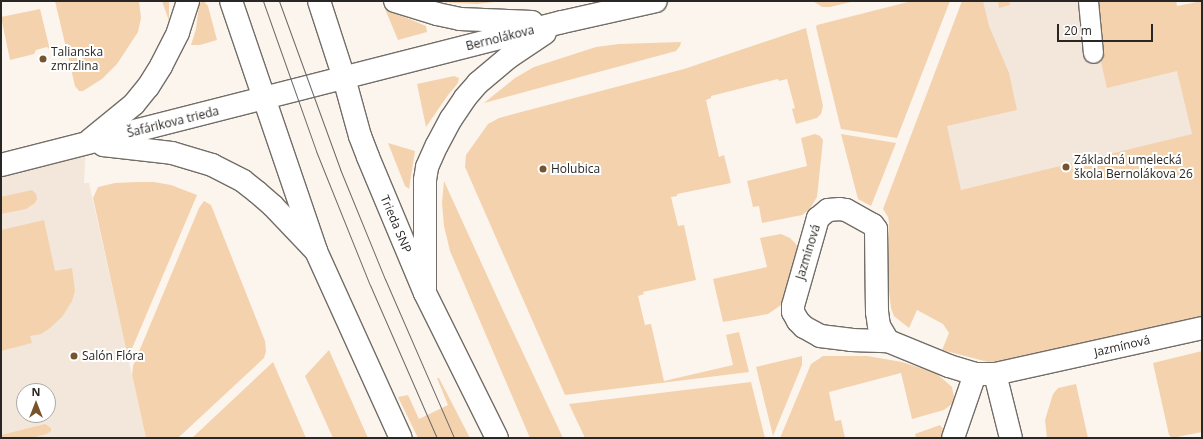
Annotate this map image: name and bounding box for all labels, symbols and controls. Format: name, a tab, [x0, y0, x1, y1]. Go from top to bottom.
scale bar	[1059, 16, 1155, 42]
text: 20 m	[1064, 22, 1092, 39]
street label: Bernolákova	[464, 23, 536, 53]
place label: Talianska zmrzlina	[51, 45, 103, 73]
marker: Talianska zmrzlina	[38, 54, 48, 64]
street label: Šafárikova trieda	[126, 104, 220, 140]
place label: Základná umelecká škola Bernolákova 26	[1074, 153, 1193, 181]
place label: Holubica	[551, 162, 600, 176]
marker: Základná umelecká škola Bernolákova 26	[1061, 162, 1071, 172]
marker: Holubica	[538, 164, 548, 174]
street label: Trieda SNP	[377, 193, 415, 255]
street label: Jazmínová	[793, 223, 823, 281]
street label: Jazmínová	[1093, 333, 1151, 359]
place label: Salón Flóra	[82, 349, 144, 363]
marker: Salón Flóra	[69, 351, 79, 361]
north arrow	[16, 383, 56, 423]
text: N	[32, 384, 40, 399]

